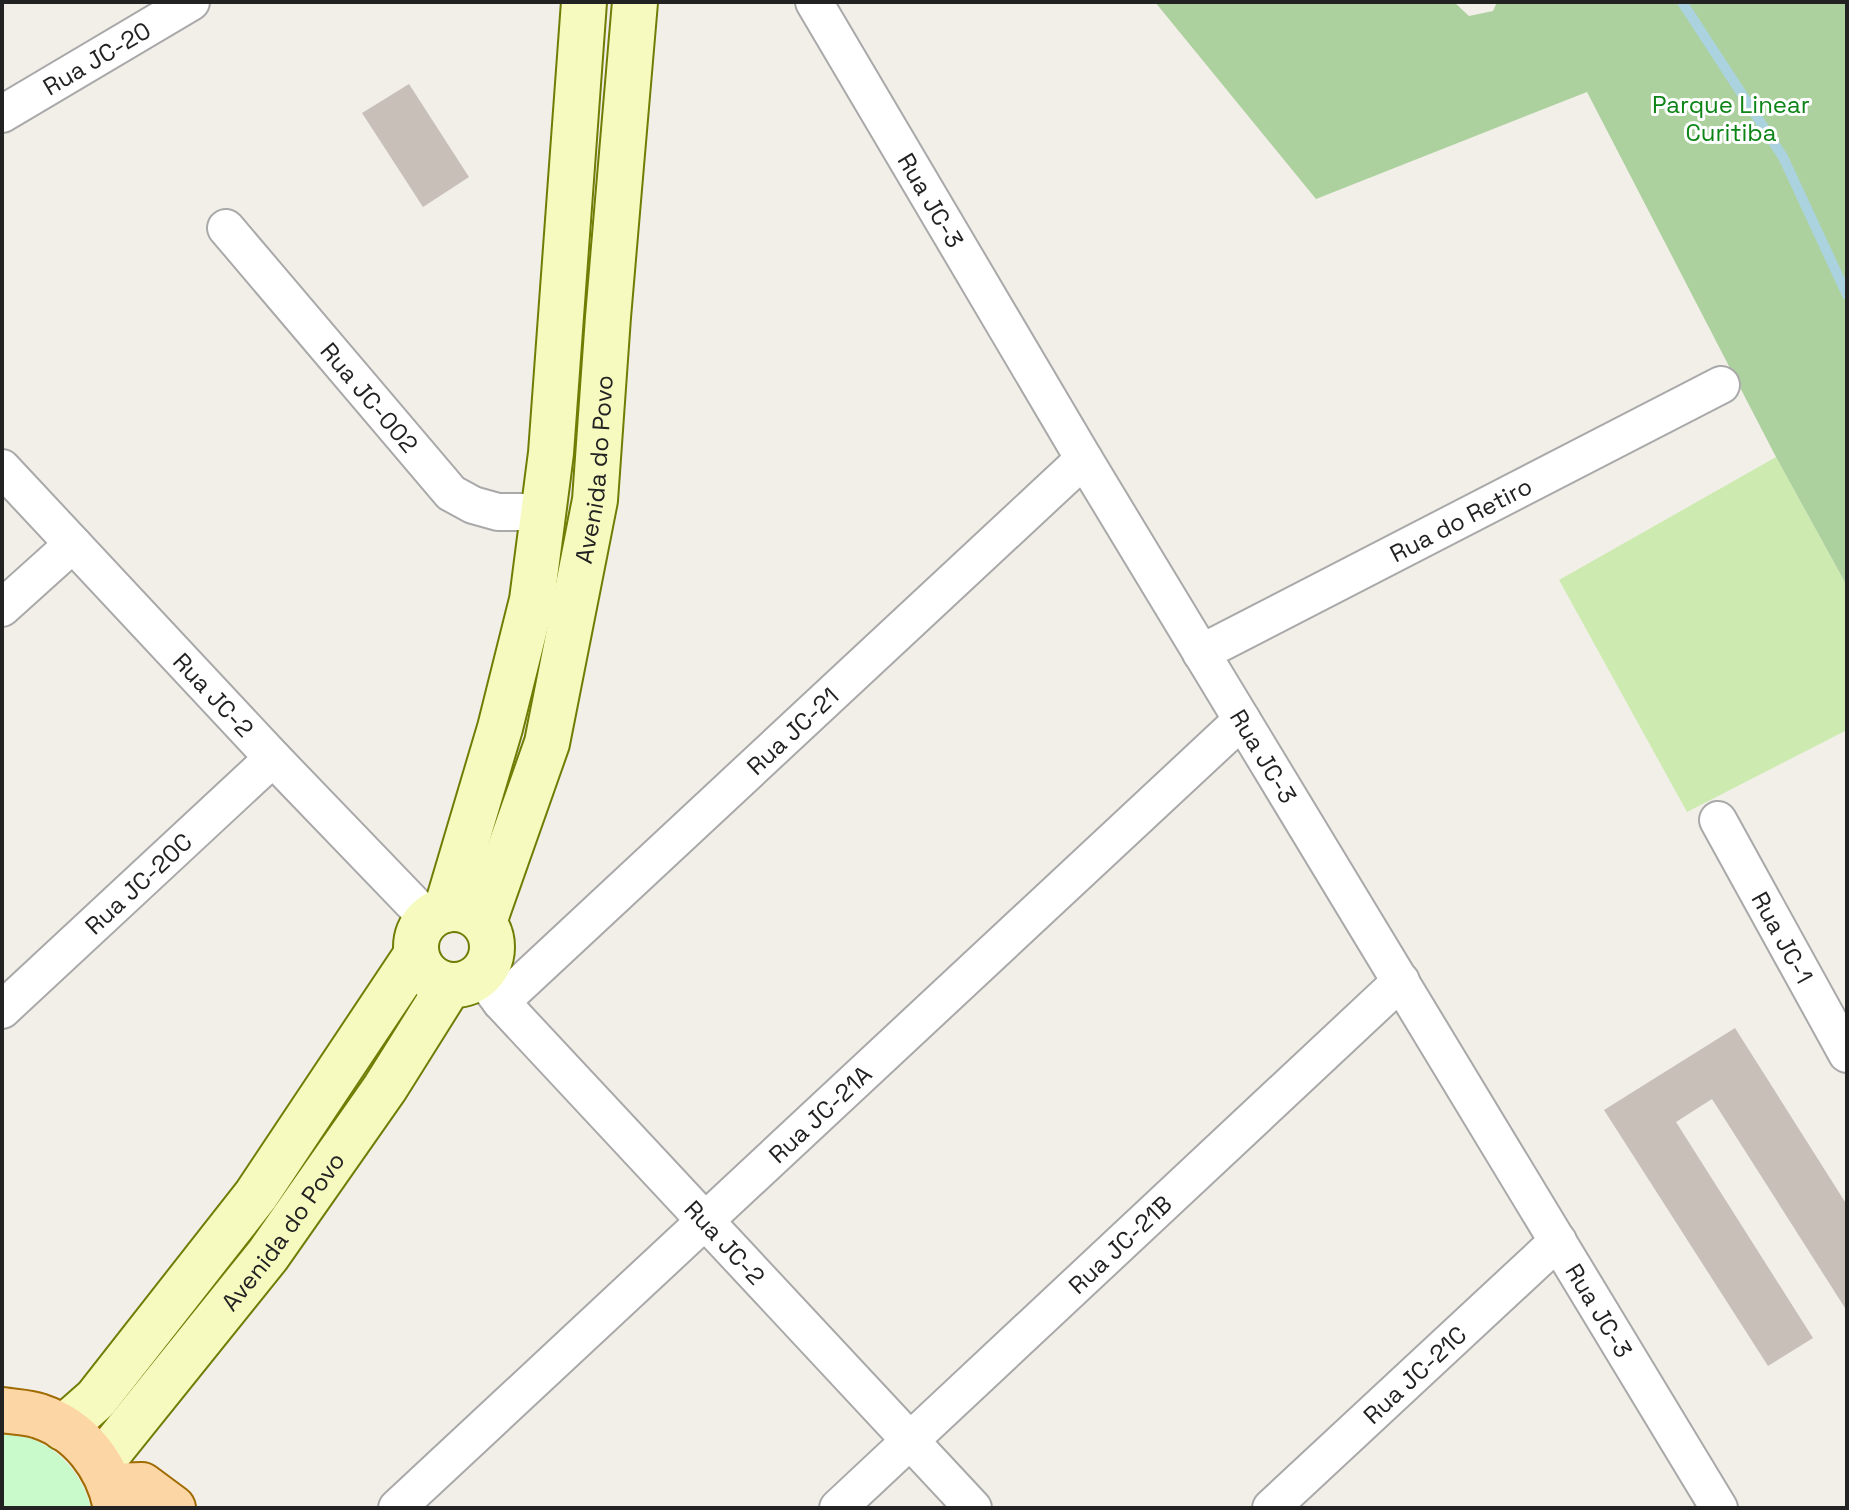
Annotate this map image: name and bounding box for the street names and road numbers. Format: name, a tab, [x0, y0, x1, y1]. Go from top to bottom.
street label: Rua JC-20	[37, 14, 156, 102]
street label: Rua JC-3	[891, 147, 971, 253]
street label: Rua JC-002	[314, 336, 425, 459]
street label: Avenida do Povo	[567, 374, 619, 566]
street label: Rua do Retiro	[1384, 470, 1537, 569]
street label: Rua JC-2	[167, 646, 261, 743]
street label: Rua JC-21	[740, 680, 845, 781]
street label: Rua JC-3	[1223, 703, 1304, 809]
street label: Rua JC-20C	[78, 826, 198, 941]
street label: Rua JC-1	[1745, 886, 1820, 989]
street label: Rua JC-21A	[762, 1058, 878, 1169]
street label: Avenida do Povo	[214, 1146, 351, 1317]
street label: Rua JC-21B	[1062, 1188, 1178, 1300]
street label: Rua JC-2	[678, 1193, 772, 1291]
street label: Rua JC-3	[1559, 1258, 1640, 1363]
street label: Rua JC-21C	[1356, 1319, 1473, 1430]

